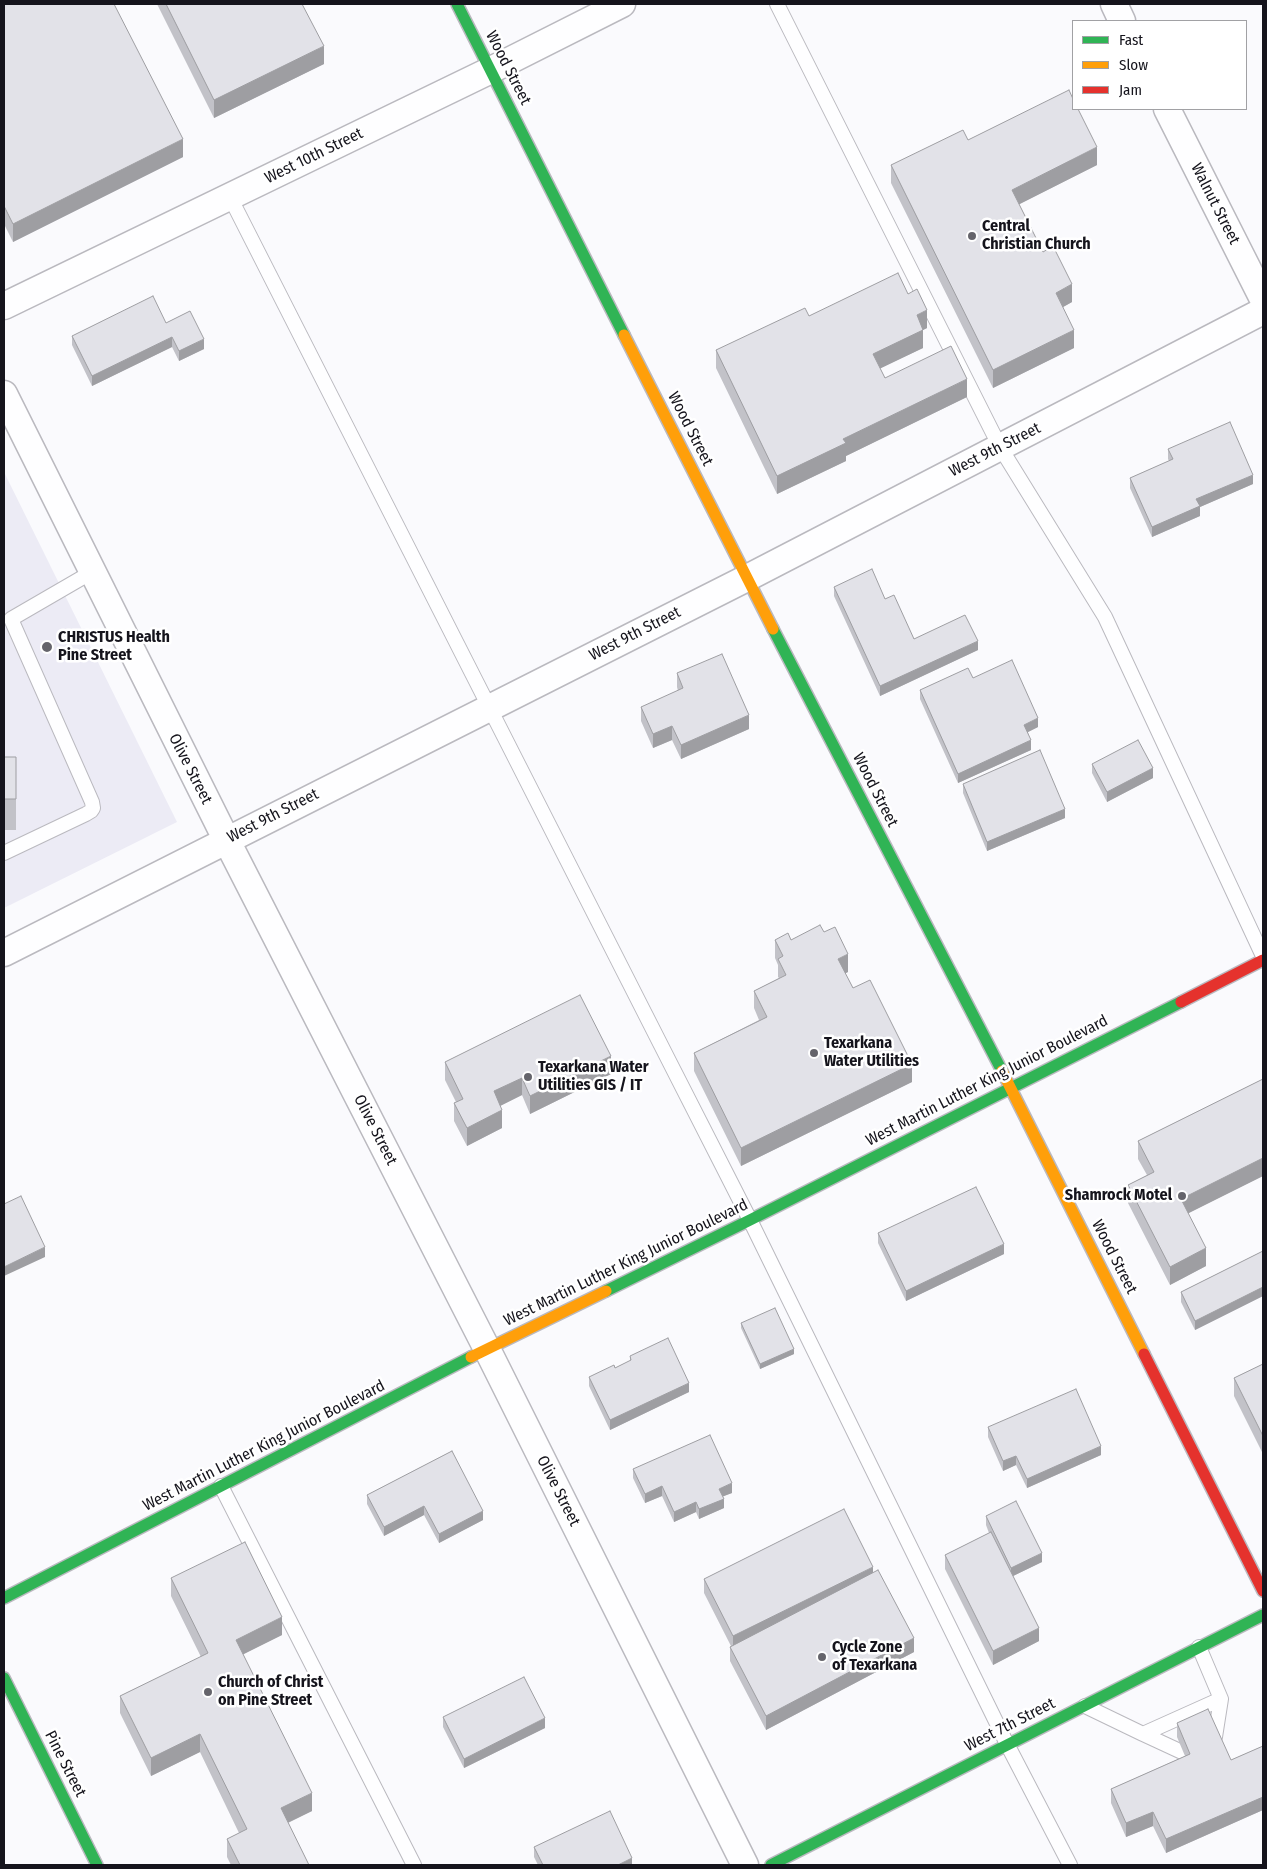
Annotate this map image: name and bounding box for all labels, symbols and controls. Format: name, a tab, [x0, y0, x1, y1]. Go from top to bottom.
legend	[1072, 20, 1247, 110]
street label: Wood Street	[481, 28, 535, 108]
text: Fast	[1119, 31, 1143, 49]
text: Slow	[1119, 56, 1148, 74]
text: Jam	[1119, 81, 1142, 99]
street label: West 10th Street	[262, 124, 366, 188]
street label: Walnut Street	[1186, 160, 1244, 248]
place label: Central Christian Church	[982, 217, 1091, 255]
marker: Central Christian Church	[966, 230, 978, 242]
street label: Wood Street	[663, 389, 717, 469]
street label: West 9th Street	[946, 419, 1044, 481]
street label: West 9th Street	[586, 603, 684, 665]
place label: CHRISTUS Health Pine Street	[58, 628, 170, 666]
marker: CHRISTUS Health Pine Street	[40, 640, 54, 654]
street label: Olive Street	[164, 731, 216, 807]
street label: Wood Street	[848, 750, 902, 830]
street label: West 9th Street	[224, 785, 322, 847]
street label: West Martin Luther King Junior Boulevard	[863, 1011, 1111, 1151]
place label: Texarkana Water Utilities	[824, 1034, 919, 1072]
marker: Texarkana Water Utilities	[808, 1047, 820, 1059]
place label: Texarkana Water Utilities GIS / IT	[538, 1058, 649, 1096]
marker: Texarkana Water Utilities GIS / IT	[522, 1071, 534, 1083]
street label: Olive Street	[349, 1092, 401, 1168]
place label: Shamrock Motel	[1065, 1186, 1172, 1206]
marker: Shamrock Motel	[1176, 1190, 1188, 1202]
street label: West Martin Luther King Junior Boulevard	[501, 1195, 751, 1331]
street label: Wood Street	[1087, 1217, 1141, 1297]
street label: West Martin Luther King Junior Boulevard	[140, 1376, 388, 1516]
street label: Olive Street	[532, 1453, 584, 1529]
place label: Cycle Zone of Texarkana	[832, 1638, 917, 1676]
marker: Cycle Zone of Texarkana	[816, 1651, 828, 1663]
place label: Church of Christ on Pine Street	[218, 1673, 323, 1711]
marker: Church of Christ on Pine Street	[202, 1686, 214, 1698]
street label: West 7th Street	[962, 1694, 1058, 1756]
street label: Pine Street	[40, 1728, 90, 1800]

